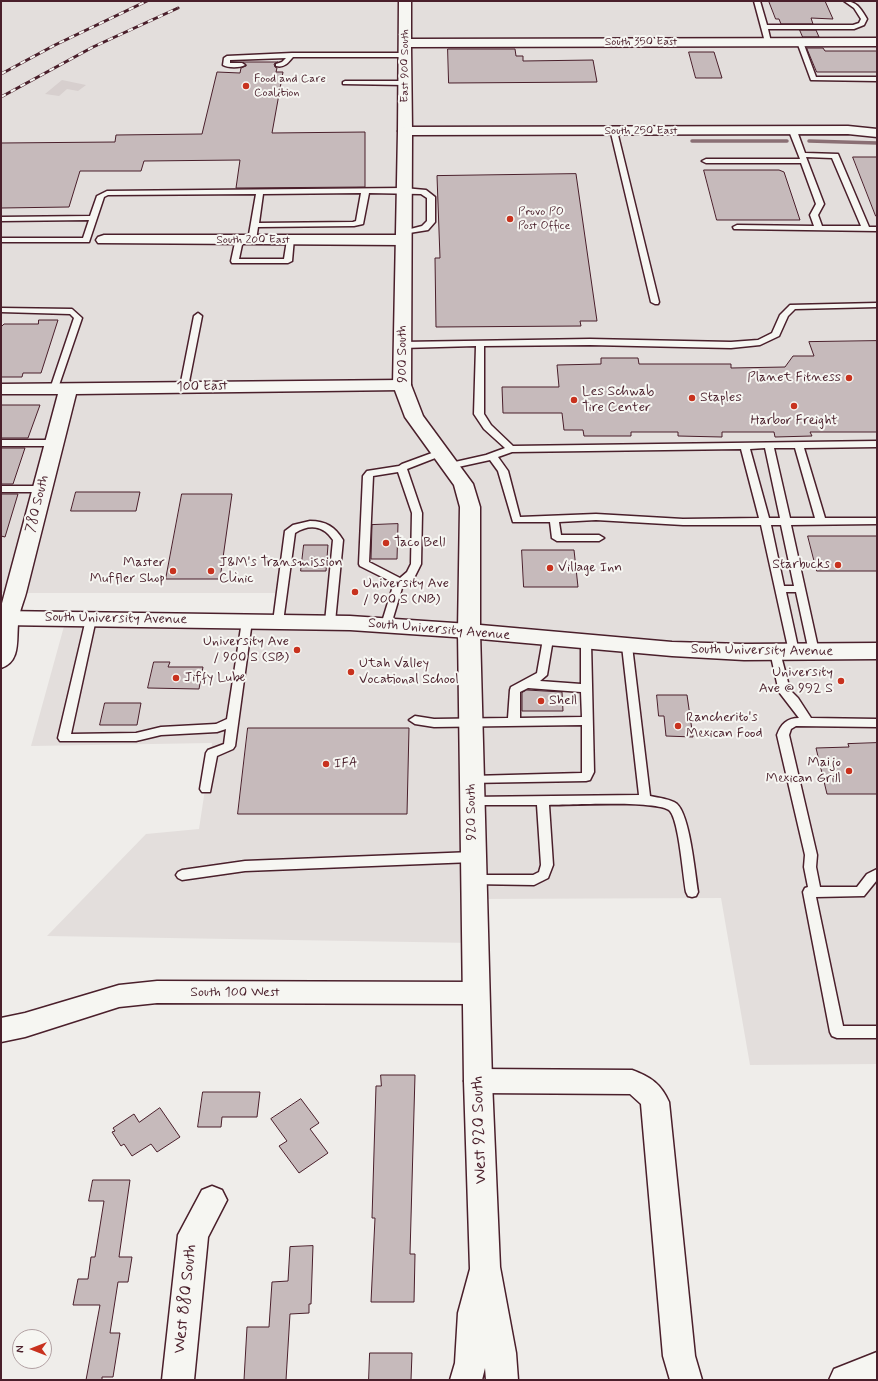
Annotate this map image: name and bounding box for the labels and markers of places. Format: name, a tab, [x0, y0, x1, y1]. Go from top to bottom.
place label: Food and Care Coalition	[254, 72, 326, 100]
marker: Food and Care Coalition	[241, 81, 251, 91]
place label: Provo PO Post Office	[518, 205, 570, 233]
marker: Provo PO Post Office	[505, 214, 515, 224]
place label: Planet Fitness	[747, 370, 841, 386]
marker: Planet Fitness	[844, 373, 854, 383]
place label: Les Schwab Tire Center	[582, 384, 654, 416]
place label: Staples	[700, 390, 742, 406]
marker: Staples	[687, 393, 697, 403]
marker: Les Schwab Tire Center	[569, 395, 579, 405]
marker: Harbor Freight	[789, 401, 799, 411]
place label: Harbor Freight	[750, 413, 838, 429]
place label: Taco Bell	[394, 535, 445, 551]
marker: Taco Bell	[381, 538, 391, 548]
place label: Master Muffler Shop	[90, 555, 165, 588]
place label: J&M's Transmission Clinic	[219, 555, 343, 588]
place label: Starbucks	[772, 557, 830, 573]
place label: Village Inn	[558, 560, 622, 576]
marker: Starbucks	[833, 560, 843, 570]
marker: Village Inn	[545, 563, 555, 573]
marker: Master Muffler Shop	[168, 566, 178, 576]
marker: J&M's Transmission Clinic	[206, 566, 216, 576]
place label: University Ave / 900 S (NB)	[363, 576, 449, 608]
marker: University Ave / 900 S (NB)	[350, 587, 360, 597]
place label: University Ave / 900 S (SB)	[203, 634, 289, 666]
marker: University Ave / 900 S (SB)	[292, 645, 302, 655]
place label: Utah Valley Vocational School	[359, 656, 459, 688]
place label: University Ave @ 992 S	[759, 665, 833, 698]
marker: Utah Valley Vocational School	[346, 667, 356, 677]
place label: Jiffy Lube	[184, 670, 245, 686]
marker: Jiffy Lube	[171, 673, 181, 683]
marker: University Ave @ 992 S	[836, 676, 846, 686]
place label: Shell	[549, 693, 577, 709]
marker: Shell	[536, 696, 546, 706]
place label: Rancherito's Mexican Food	[686, 710, 763, 742]
marker: Rancherito's Mexican Food	[673, 721, 683, 731]
place label: Maijo Mexican Grill	[766, 755, 841, 788]
place label: IFA	[334, 756, 358, 772]
marker: IFA	[321, 759, 331, 769]
marker: Maijo Mexican Grill	[844, 766, 854, 776]

